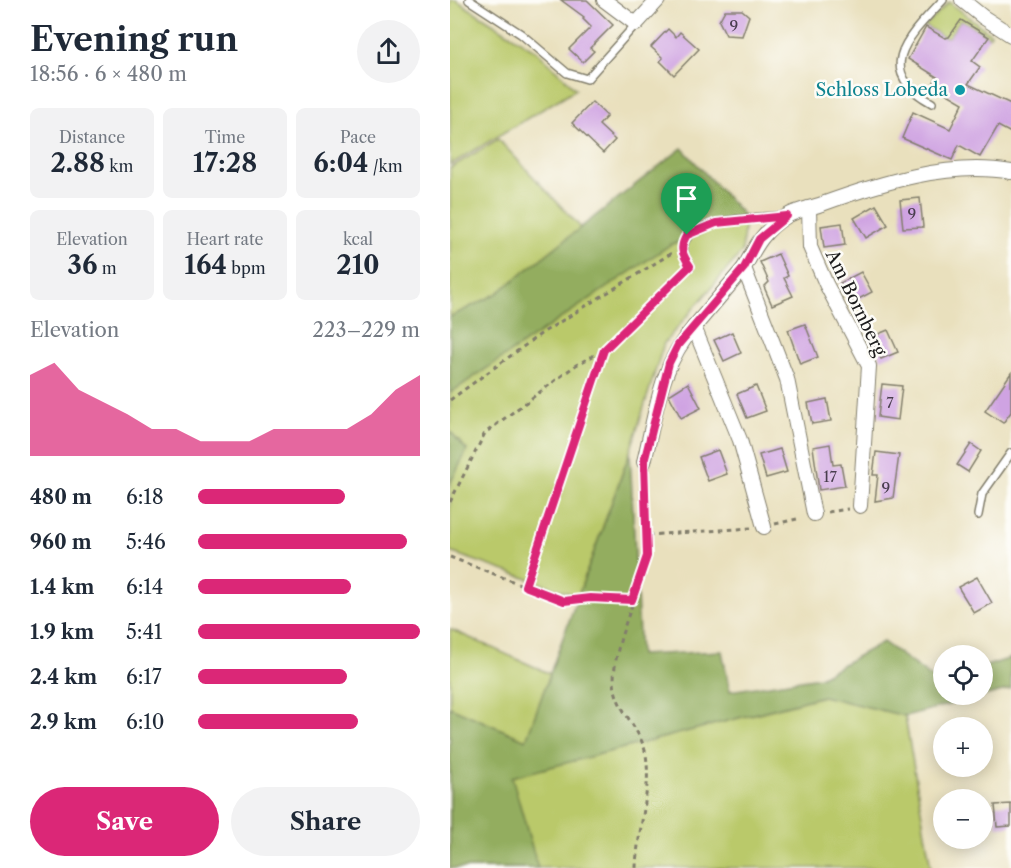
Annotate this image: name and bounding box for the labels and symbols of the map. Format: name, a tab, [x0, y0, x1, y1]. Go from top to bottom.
house number: 9	[730, 16, 738, 35]
place label: Schloss Lobeda	[815, 79, 948, 101]
marker: Schloss Lobeda	[953, 83, 967, 97]
pin	[661, 173, 712, 235]
house number: 9	[908, 204, 916, 223]
street label: Am Bornberg	[820, 245, 891, 360]
house number: 7	[886, 393, 894, 412]
house number: 17	[823, 467, 837, 486]
house number: 9	[882, 478, 890, 497]

